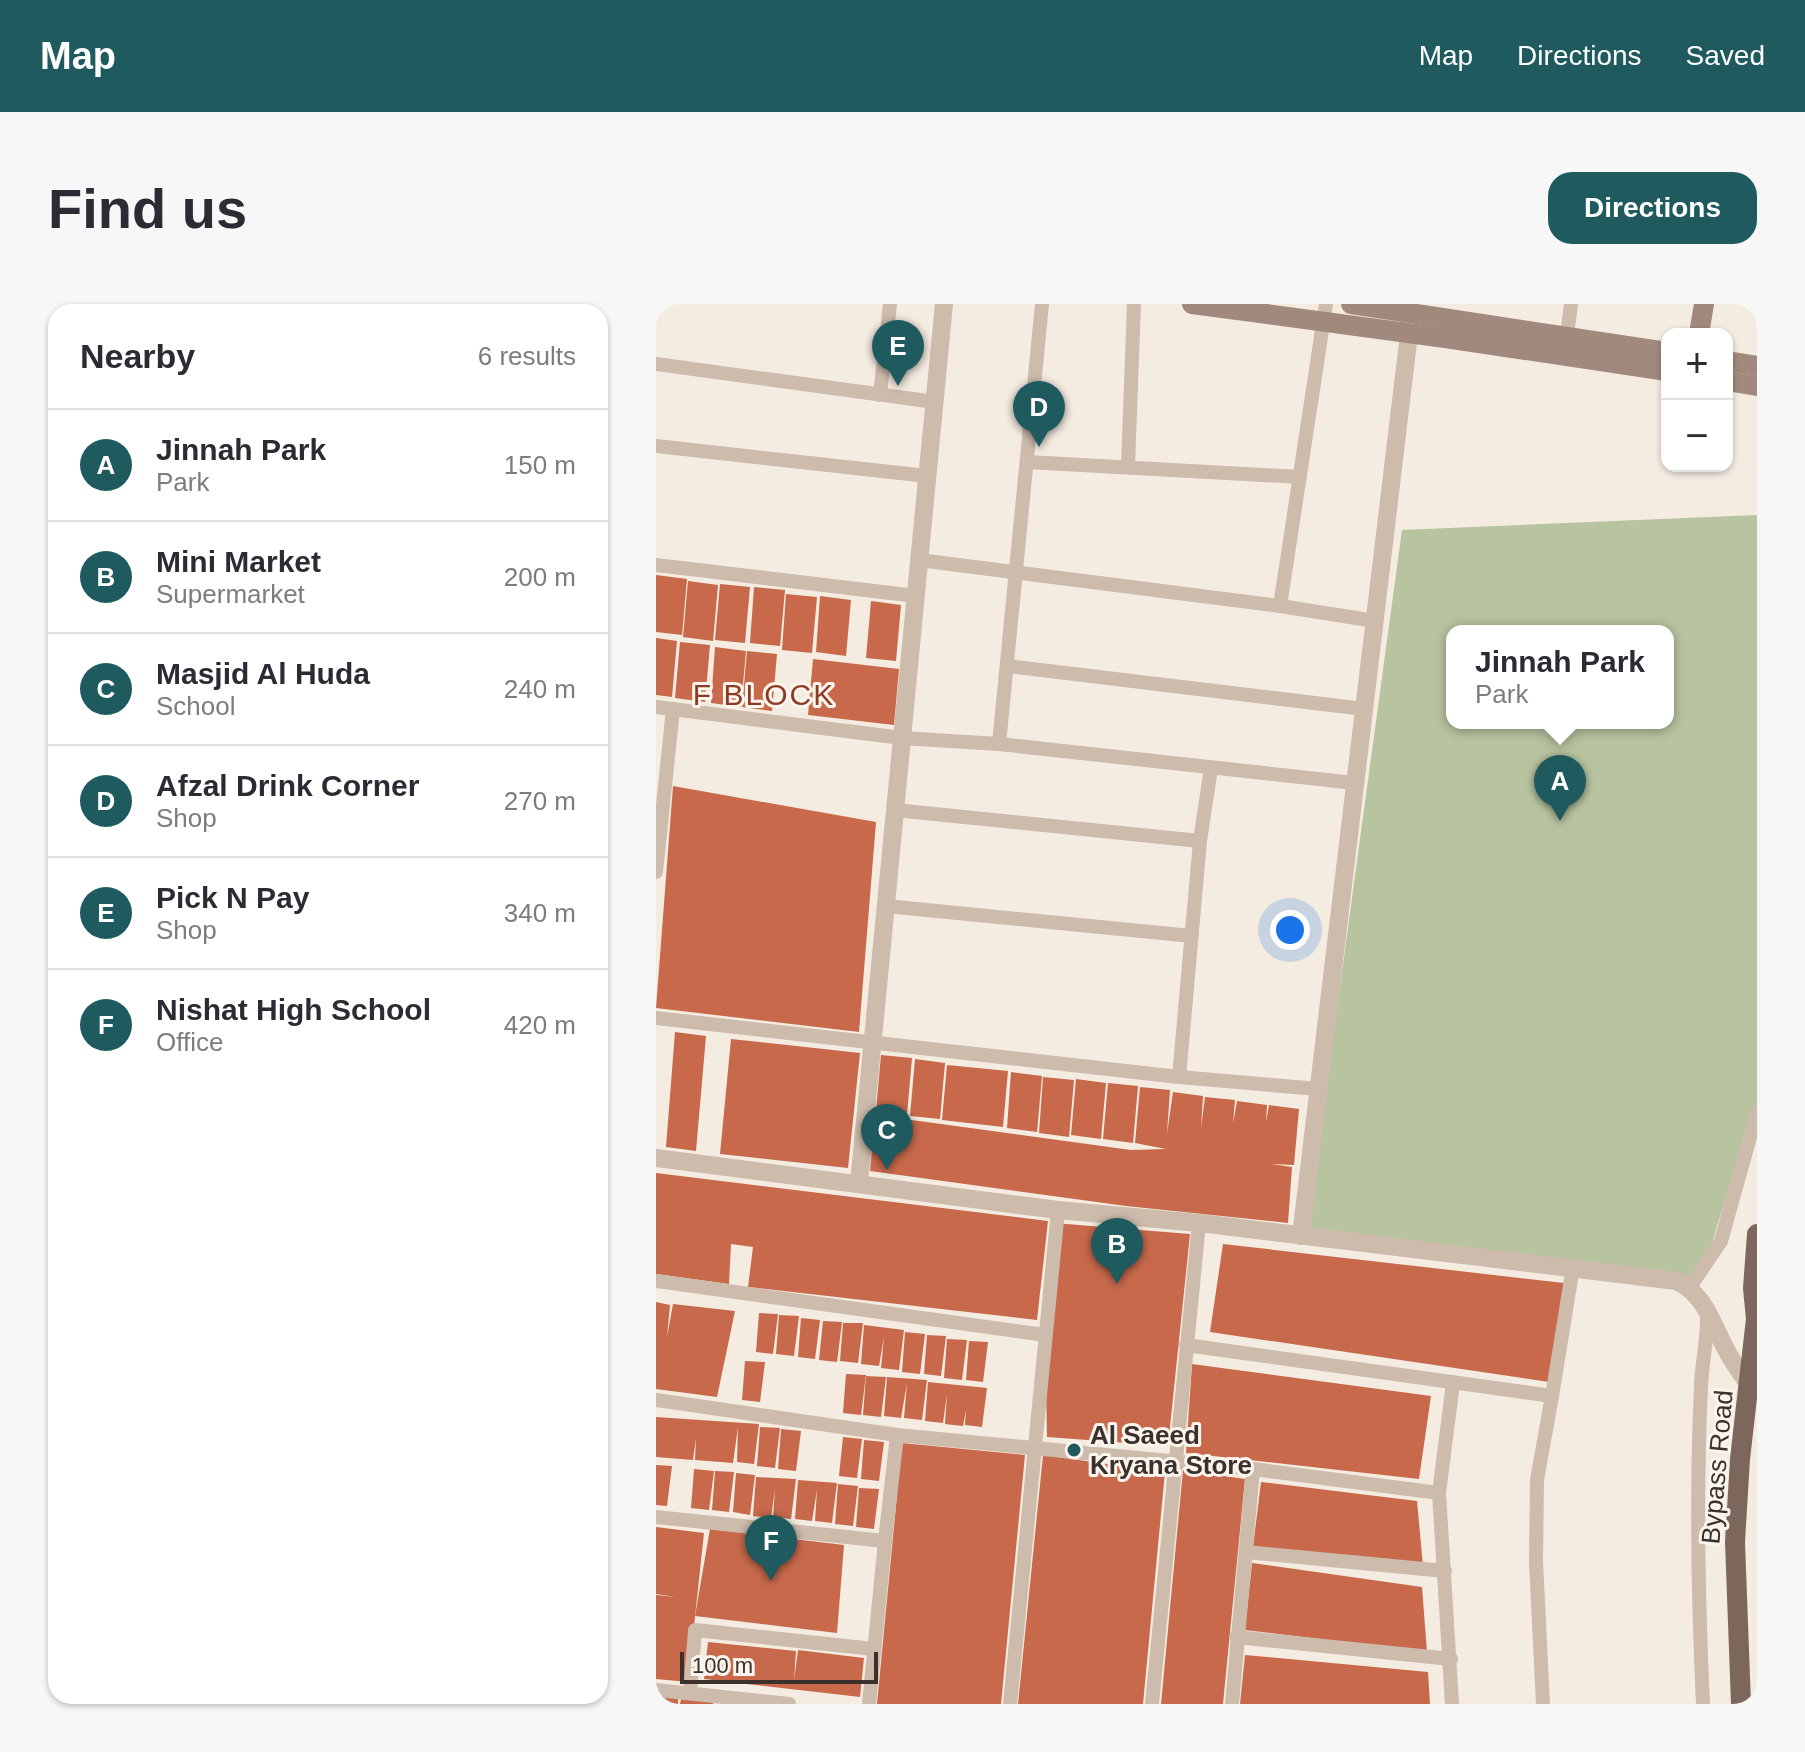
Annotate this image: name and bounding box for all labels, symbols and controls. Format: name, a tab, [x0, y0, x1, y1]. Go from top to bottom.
text: Map	[40, 35, 116, 77]
text: Map	[1419, 40, 1473, 71]
text: Directions	[1517, 40, 1642, 71]
text: Saved	[1686, 40, 1765, 71]
button: Directions	[1548, 172, 1757, 244]
text: Find us	[48, 177, 247, 240]
pin: E	[872, 320, 924, 386]
map controls	[1661, 328, 1733, 472]
button: +	[1661, 328, 1733, 400]
text: Nearby	[80, 337, 195, 375]
text: 6 results	[478, 341, 576, 371]
pin: D	[1013, 381, 1065, 447]
button: −	[1661, 400, 1733, 472]
text: Jinnah Park	[156, 433, 326, 466]
text: A	[97, 450, 115, 480]
text: 150 m	[504, 450, 576, 480]
text: Park	[156, 467, 209, 497]
text: Mini Market	[156, 545, 321, 578]
text: B	[97, 562, 115, 592]
text: 200 m	[504, 562, 576, 592]
text: Supermarket	[156, 579, 305, 609]
popup	[1446, 625, 1674, 729]
text: Jinnah Park	[1475, 645, 1645, 678]
text: Masjid Al Huda	[156, 657, 370, 690]
text: C	[97, 674, 115, 704]
text: 240 m	[504, 674, 576, 704]
district label: F BLOCK	[693, 678, 835, 711]
text: Park	[1475, 679, 1528, 709]
text: School	[156, 691, 236, 721]
pin: A	[1534, 755, 1586, 821]
text: Afzal Drink Corner	[156, 769, 419, 802]
text: D	[97, 786, 115, 816]
text: 270 m	[504, 786, 576, 816]
text: Shop	[156, 803, 217, 833]
text: Pick N Pay	[156, 881, 309, 914]
text: E	[97, 898, 115, 928]
text: 340 m	[504, 898, 576, 928]
your location	[1270, 910, 1310, 950]
text: Shop	[156, 915, 217, 945]
text: Nishat High School	[156, 993, 431, 1026]
text: F	[98, 1010, 114, 1040]
text: 420 m	[504, 1010, 576, 1040]
text: Office	[156, 1027, 223, 1057]
pin: C	[861, 1104, 913, 1170]
pin: B	[1091, 1218, 1143, 1284]
street label: Bypass Road	[1695, 1389, 1739, 1545]
place label: Al Saeed Kryana Store	[1090, 1420, 1252, 1480]
marker: Al Saeed Kryana Store	[1065, 1441, 1083, 1459]
pin: F	[745, 1515, 797, 1581]
scale bar	[680, 1648, 878, 1684]
text: 100 m	[692, 1653, 753, 1678]

